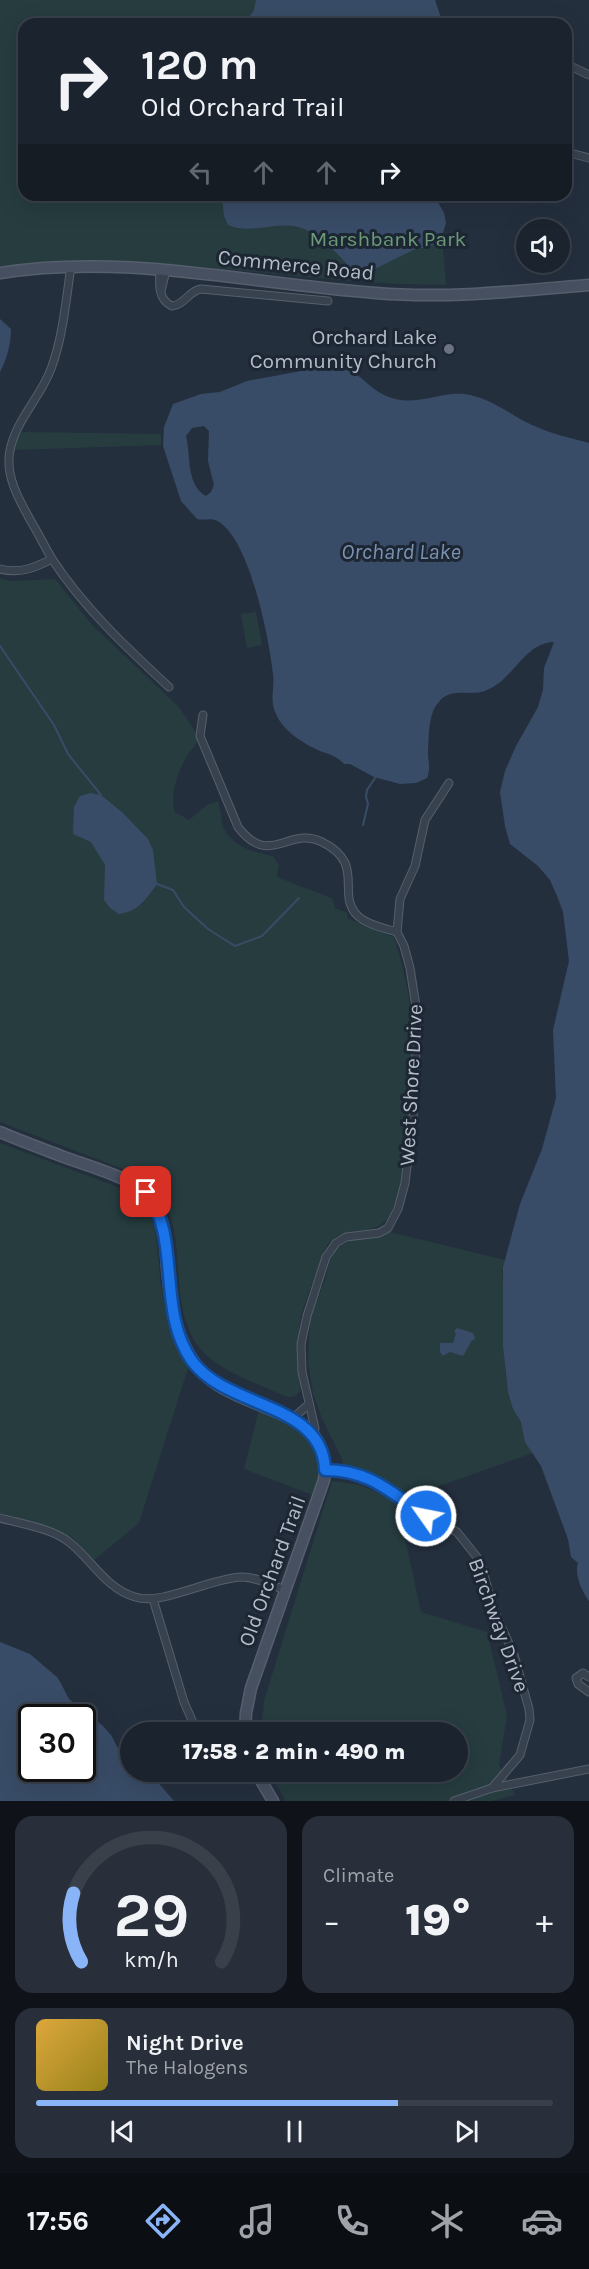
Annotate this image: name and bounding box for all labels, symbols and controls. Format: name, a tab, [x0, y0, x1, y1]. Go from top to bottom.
text: 120 m	[141, 40, 258, 90]
icon: right	[42, 42, 120, 120]
text: Old Orchard Trail	[141, 91, 345, 123]
icon: left	[184, 156, 217, 189]
icon: ahead	[247, 156, 280, 189]
icon: ahead	[310, 156, 343, 189]
icon: right	[373, 156, 406, 189]
map controls	[516, 219, 570, 273]
button: sound	[516, 219, 570, 273]
park label: Marshbank Park	[310, 227, 467, 251]
street label: Commerce Road	[217, 245, 375, 285]
place label: Orchard Lake Community Church	[250, 325, 437, 373]
marker: Orchard Lake Community Church	[442, 342, 456, 356]
water label: Orchard Lake	[341, 539, 461, 565]
street label: West Shore Drive	[395, 1003, 427, 1167]
pin	[120, 1166, 171, 1217]
icon: arrive	[129, 1175, 162, 1208]
position arrow	[394, 1484, 458, 1548]
street label: Old Orchard Trail	[234, 1492, 310, 1650]
street label: Birchway Drive	[464, 1555, 534, 1695]
speed limit sign: 30	[18, 1704, 96, 1782]
text: 17:58 · 2 min · 490 m	[183, 1739, 405, 1765]
text: Climate	[323, 1864, 394, 1887]
text: 29	[113, 1879, 189, 1952]
text: 19°	[405, 1894, 471, 1946]
text: −	[323, 1902, 340, 1940]
text: +	[536, 1902, 553, 1940]
text: km/h	[124, 1947, 178, 1972]
text: Night Drive	[126, 2030, 244, 2056]
text: The Halogens	[126, 2056, 248, 2079]
icon: previous	[106, 2115, 139, 2148]
icon: pause	[278, 2115, 311, 2148]
icon: next	[450, 2115, 483, 2148]
icon: directions	[142, 2200, 184, 2242]
icon: music	[236, 2200, 278, 2242]
icon: phone	[331, 2200, 373, 2242]
icon: climate	[426, 2200, 468, 2242]
icon: car	[521, 2200, 563, 2242]
text: 17:56	[26, 2205, 89, 2237]

